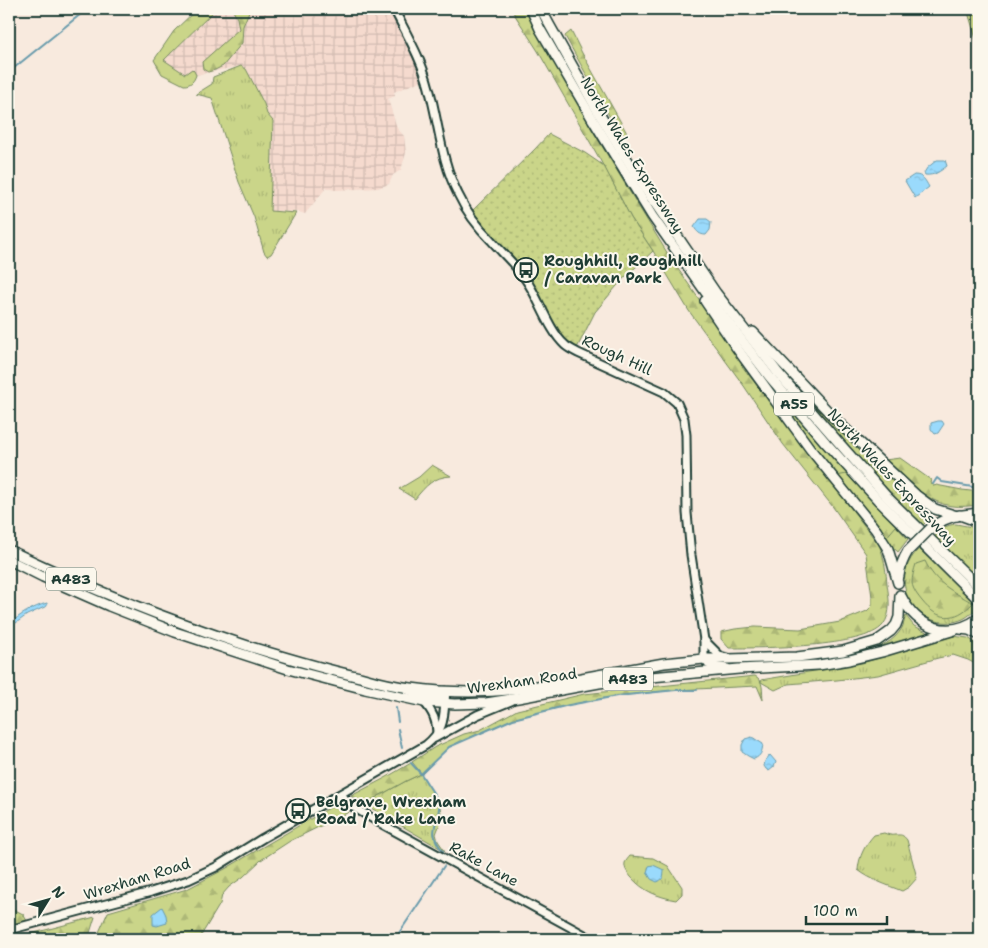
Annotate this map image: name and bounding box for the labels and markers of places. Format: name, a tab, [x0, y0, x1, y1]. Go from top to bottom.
place label: Roughhill, Roughhill / Caravan Park	[544, 251, 702, 288]
bus stop icon: Roughhill, Roughhill / Caravan Park	[513, 257, 539, 283]
place label: Belgrave, Wrexham Road / Rake Lane	[316, 792, 466, 829]
bus stop icon: Belgrave, Wrexham Road / Rake Lane	[285, 798, 311, 824]

